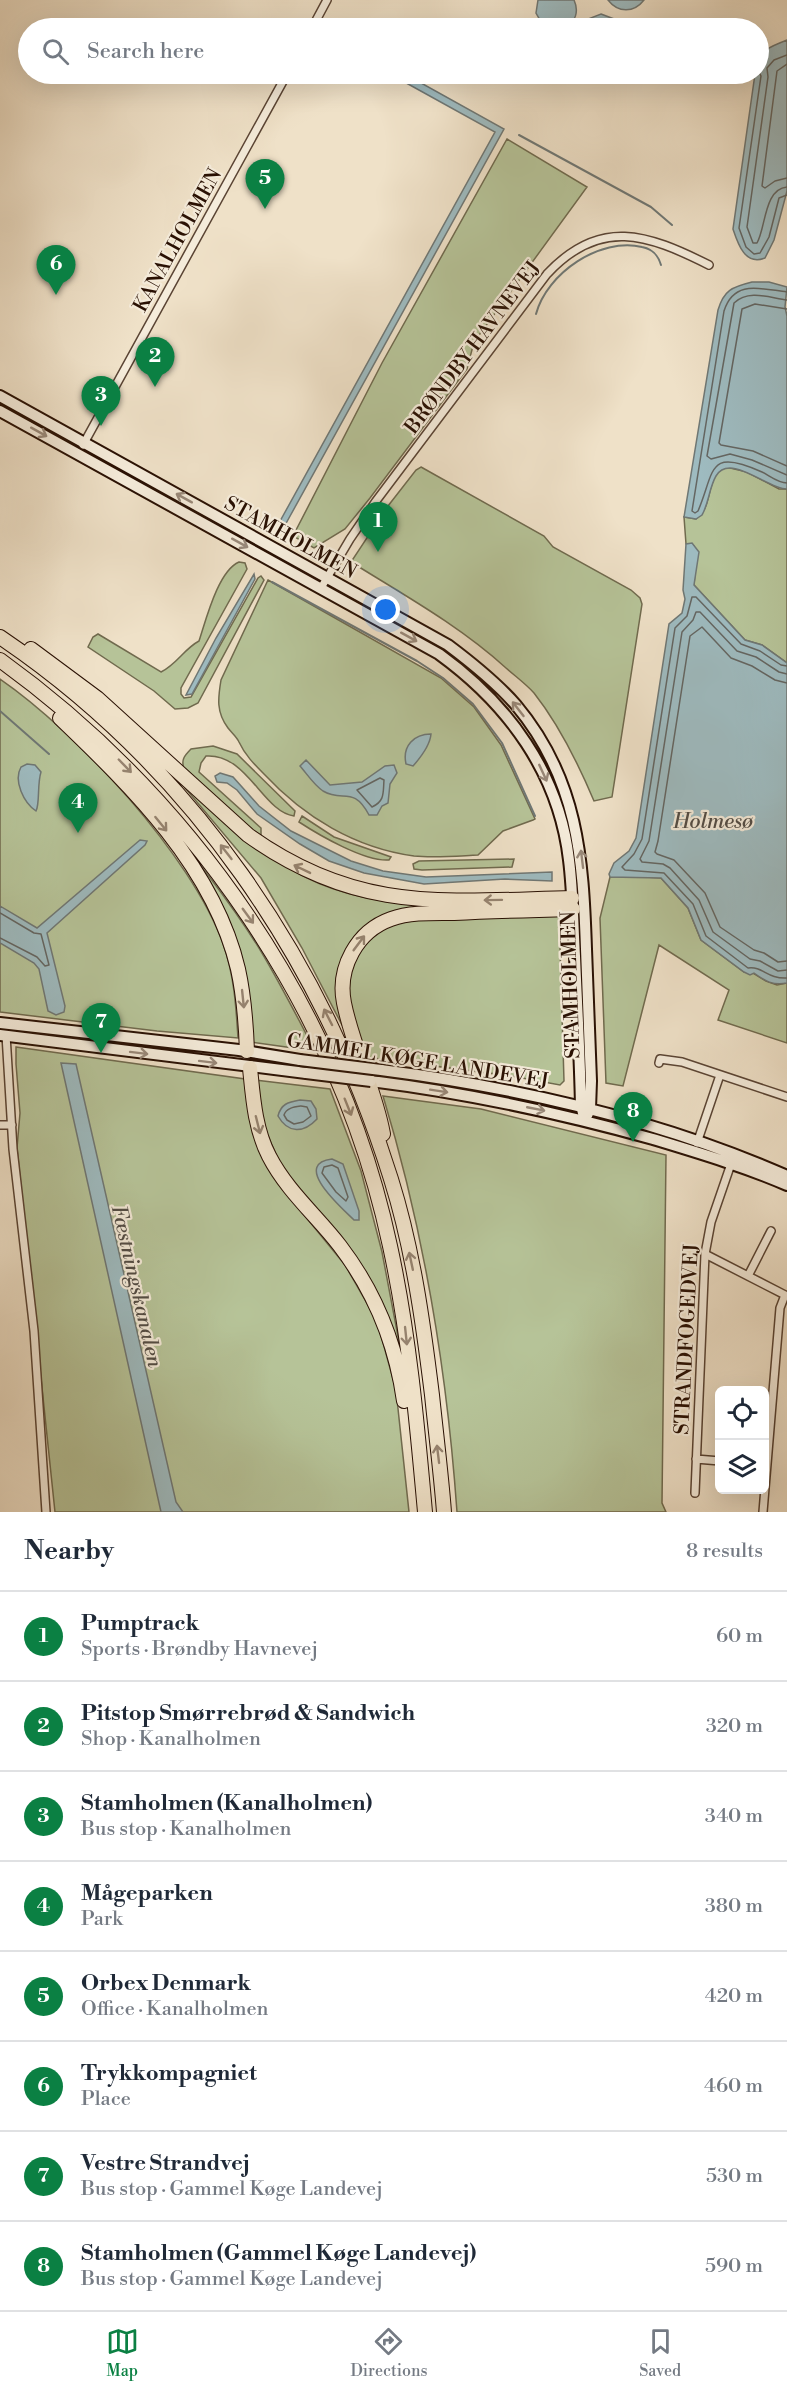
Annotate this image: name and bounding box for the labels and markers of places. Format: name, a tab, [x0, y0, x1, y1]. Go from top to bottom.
pin: 5	[246, 160, 284, 209]
pin: 6	[36, 246, 76, 295]
pin: 2	[136, 338, 174, 387]
pin: 3	[82, 376, 120, 426]
pin: 1	[358, 502, 398, 552]
pin: 4	[58, 784, 98, 833]
pin: 7	[82, 1004, 120, 1053]
pin: 8	[614, 1092, 652, 1142]

